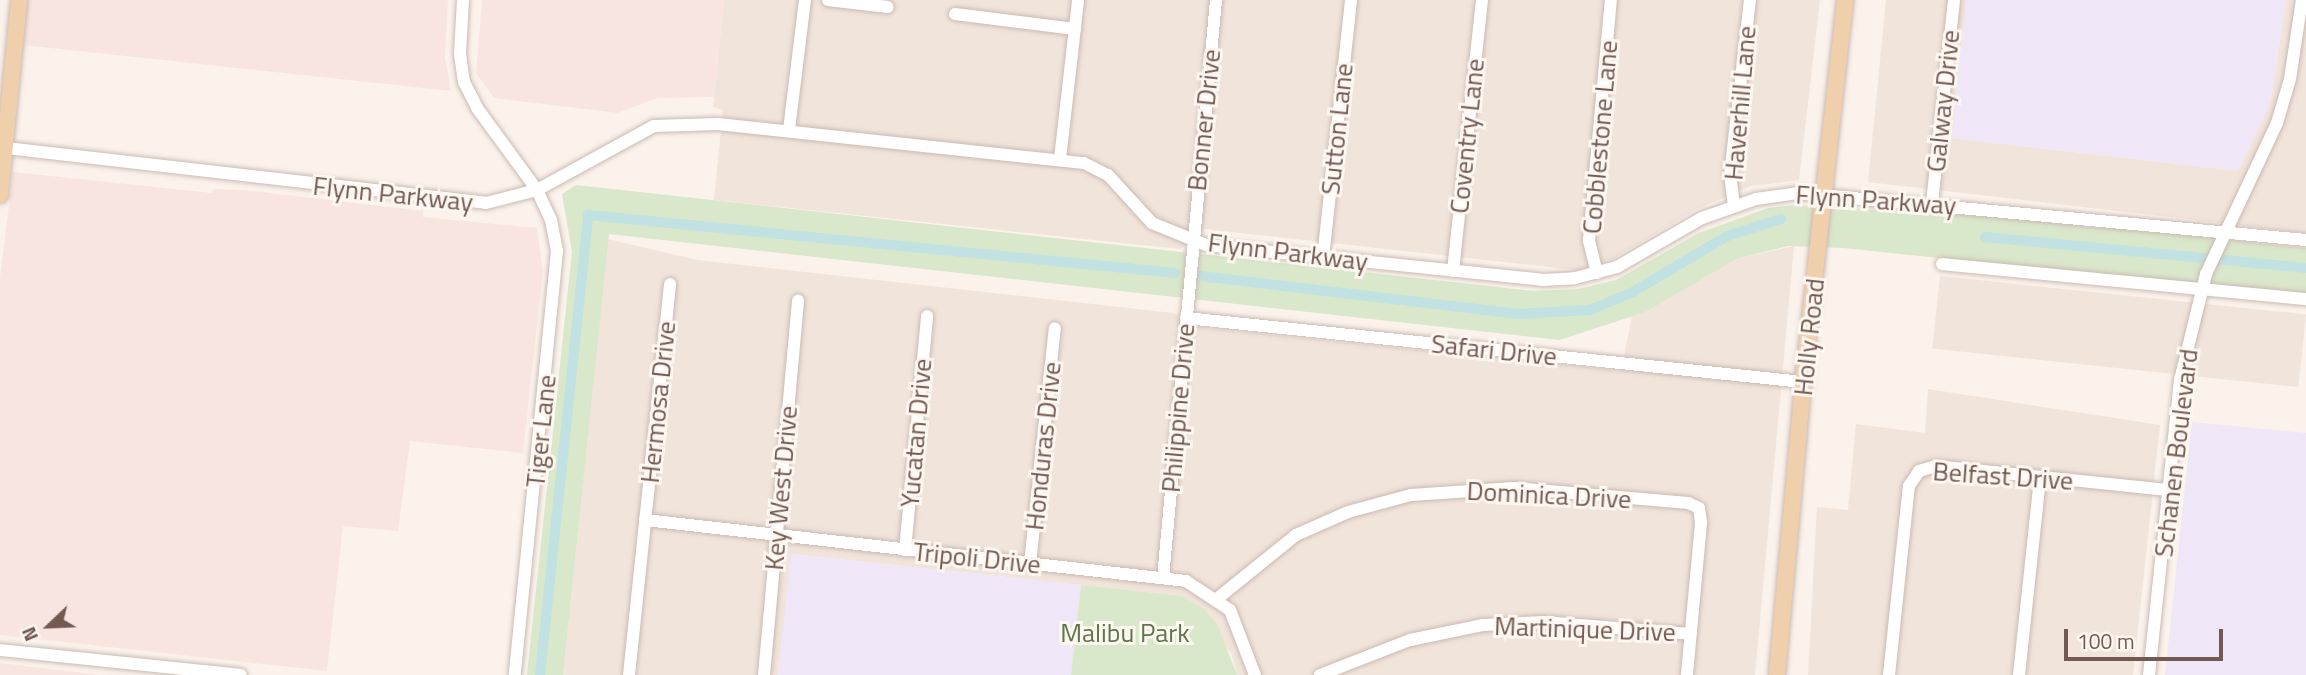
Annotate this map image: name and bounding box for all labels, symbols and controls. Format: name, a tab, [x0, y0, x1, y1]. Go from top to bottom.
street label: Haverhill Lane	[1718, 25, 1762, 181]
street label: Galway Drive	[1920, 28, 1966, 174]
street label: Cobblestone Lane	[1576, 39, 1624, 235]
street label: Bonner Drive	[1181, 48, 1227, 192]
street label: Coventry Lane	[1443, 57, 1491, 215]
street label: Sutton Lane	[1315, 62, 1359, 196]
street label: Flynn Parkway	[311, 170, 475, 218]
street label: Flynn Parkway	[1795, 179, 1957, 221]
street label: Flynn Parkway	[1206, 227, 1370, 277]
street label: Holly Road	[1787, 277, 1831, 397]
street label: Hermosa Drive	[634, 319, 682, 485]
street label: Philippine Drive	[1155, 322, 1201, 494]
street label: Safari Drive	[1430, 328, 1558, 372]
street label: Schanen Boulevard	[2148, 347, 2204, 559]
street label: Yucatan Drive	[894, 357, 938, 509]
street label: Honduras Drive	[1019, 360, 1067, 532]
street label: Tiger Lane	[520, 373, 562, 489]
street label: Key West Drive	[758, 404, 804, 572]
street label: Belfast Drive	[1932, 456, 2074, 496]
street label: Dominica Drive	[1466, 475, 1632, 515]
street label: Tripoli Drive	[912, 536, 1042, 580]
north arrow	[14, 591, 84, 661]
street label: Martinique Drive	[1494, 610, 1676, 648]
scale bar	[2068, 616, 2227, 660]
park label: Malibu Park	[1060, 617, 1190, 649]
text: N	[13, 623, 45, 646]
text: 100 m	[2077, 625, 2134, 657]

